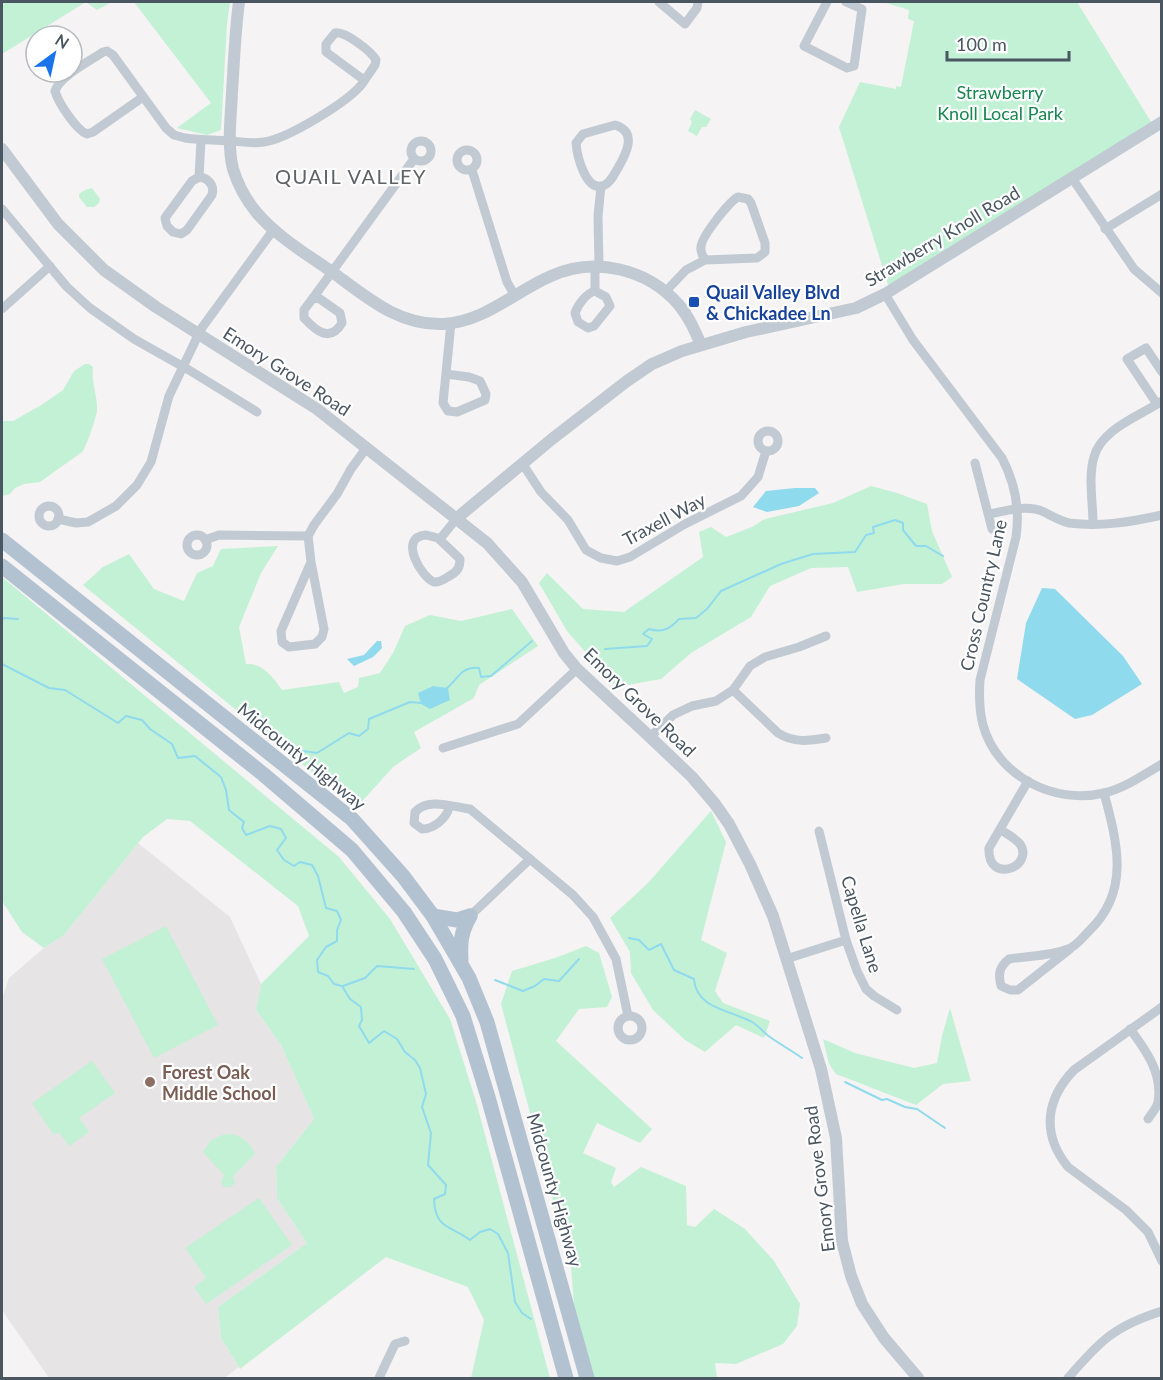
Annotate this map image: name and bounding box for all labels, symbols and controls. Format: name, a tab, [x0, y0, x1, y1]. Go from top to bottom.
north arrow	[24, 24, 84, 84]
scale bar	[947, 24, 1068, 62]
text: N	[52, 30, 73, 52]
text: 100 m	[956, 33, 1007, 55]
park label: Strawberry Knoll Local Park	[937, 81, 1064, 124]
district label: QUAIL VALLEY	[275, 164, 427, 188]
street label: Strawberry Knoll Road	[861, 181, 1023, 291]
place label: Quail Valley Blvd & Chickadee Ln	[706, 281, 840, 324]
marker: Quail Valley Blvd & Chickadee Ln	[687, 295, 701, 309]
street label: Emory Grove Road	[219, 322, 355, 420]
street label: Traxell Way	[619, 488, 710, 550]
street label: Cross Country Lane	[955, 517, 1011, 673]
street label: Emory Grove Road	[579, 643, 701, 761]
street label: Midcounty Highway	[233, 697, 371, 815]
street label: Capella Lane	[837, 873, 887, 975]
place label: Forest Oak Middle School	[162, 1061, 276, 1104]
marker: Forest Oak Middle School	[143, 1075, 157, 1089]
street label: Emory Grove Road	[799, 1105, 839, 1253]
street label: Midcounty Highway	[523, 1111, 588, 1270]

